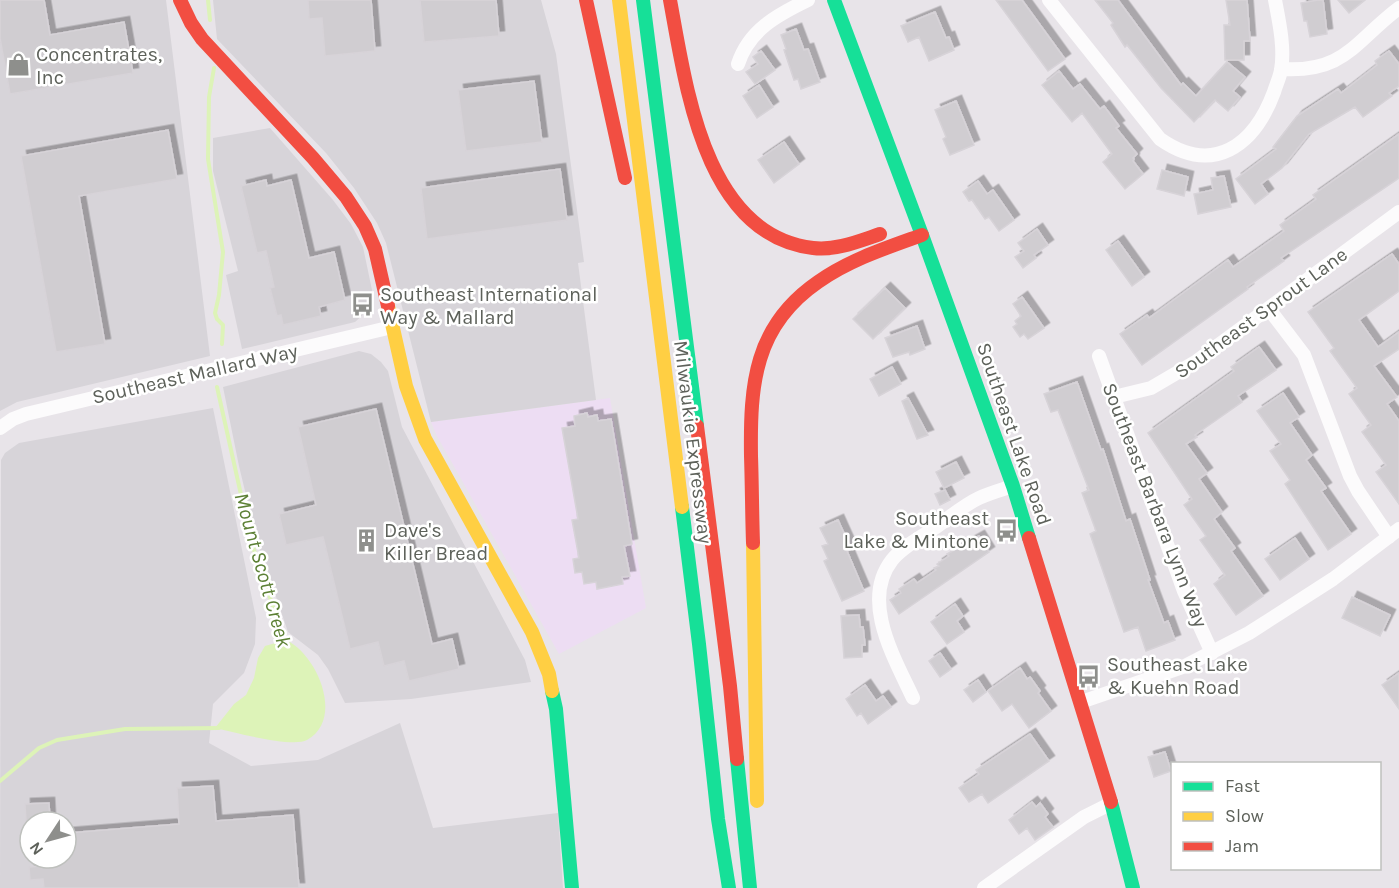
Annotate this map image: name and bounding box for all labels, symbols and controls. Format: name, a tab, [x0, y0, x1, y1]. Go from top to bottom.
place label: Concentrates, Inc	[36, 43, 162, 89]
shop icon: Concentrates, Inc	[5, 52, 31, 78]
street label: Southeast Sprout Lane	[1170, 243, 1352, 383]
place label: Southeast International Way & Mallard	[380, 283, 598, 329]
bus stop icon: Southeast International Way & Mallard	[349, 292, 375, 318]
street label: Southeast Mallard Way	[90, 339, 300, 409]
street label: Milwaukie Expressway	[669, 339, 717, 545]
street label: Southeast Lake Road	[972, 340, 1056, 528]
street label: Southeast Barbara Lynn Way	[1098, 380, 1212, 630]
water label: Mount Scott Creek	[229, 490, 297, 650]
place label: Southeast Lake & Mintone	[844, 507, 989, 553]
bus stop icon: Southeast Lake & Mintone	[994, 517, 1020, 543]
place label: Dave's Killer Bread	[384, 519, 488, 565]
building icon: Dave's Killer Bread	[353, 528, 379, 554]
place label: Southeast Lake & Kuehn Road	[1107, 653, 1248, 699]
bus stop icon: Southeast Lake & Kuehn Road	[1076, 663, 1102, 689]
legend	[1171, 762, 1381, 870]
text: Fast	[1225, 775, 1260, 797]
text: Slow	[1225, 805, 1264, 827]
north arrow	[18, 810, 78, 870]
text: Jam	[1225, 835, 1259, 857]
text: N	[25, 838, 47, 859]

